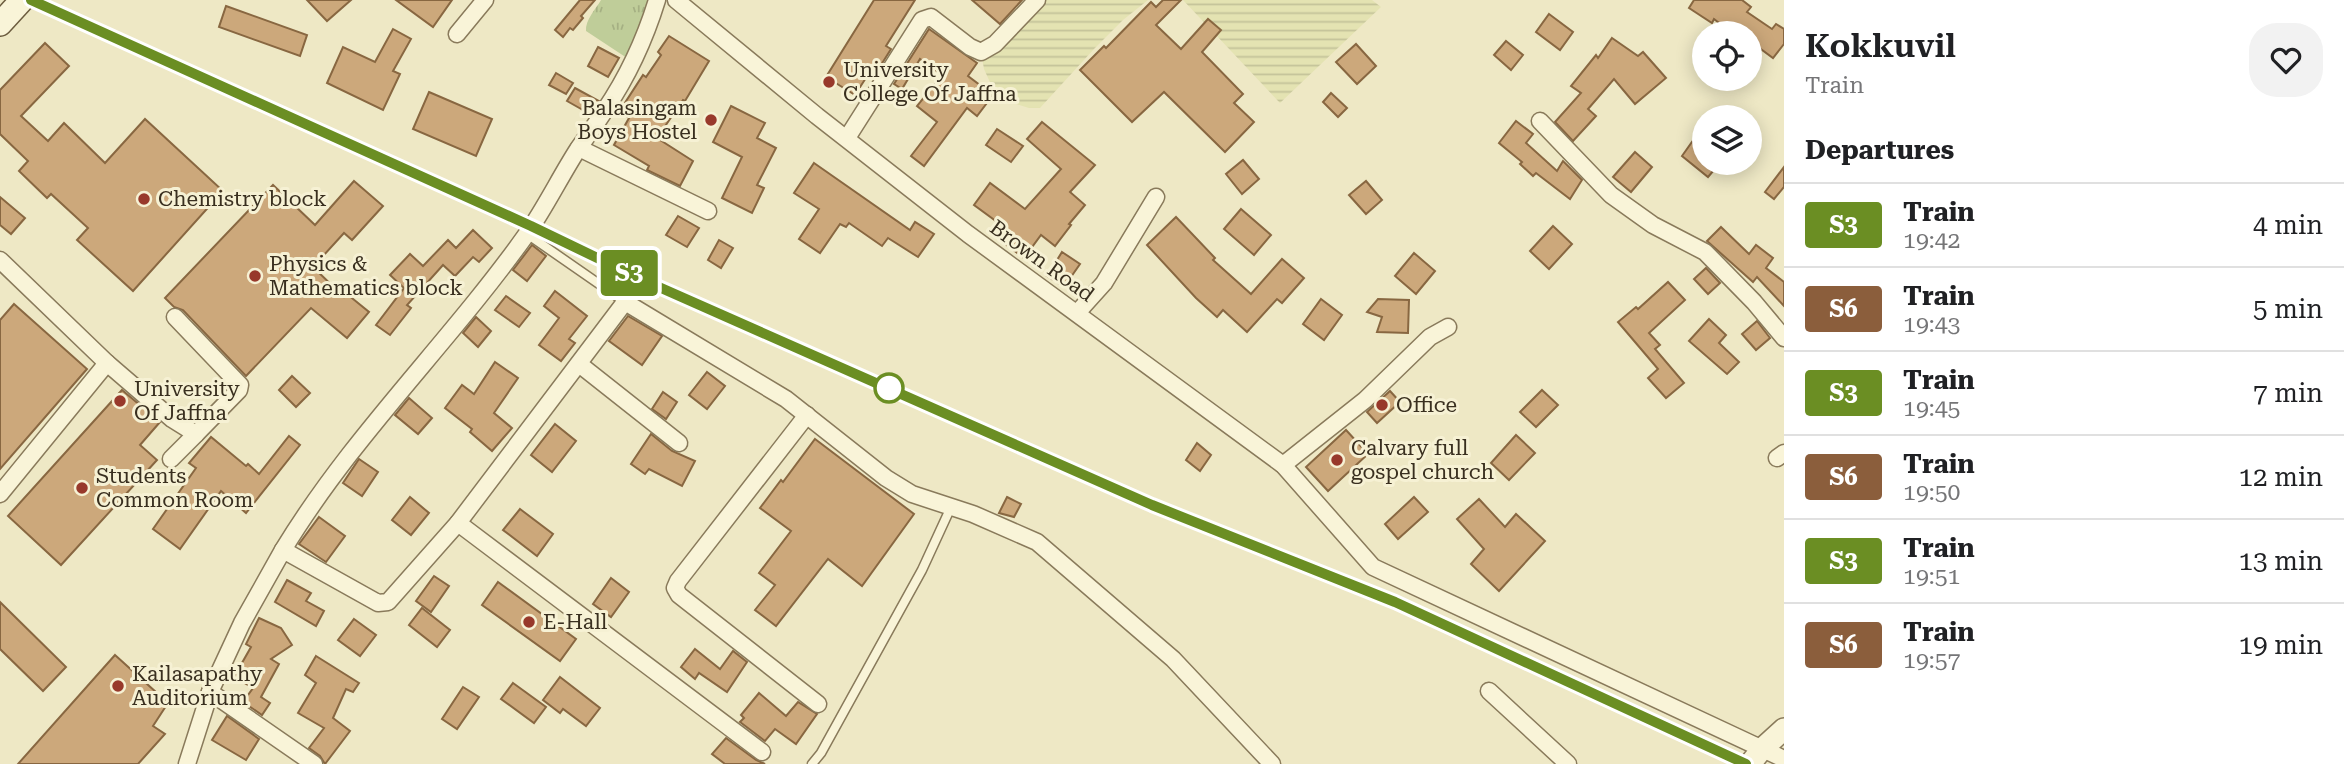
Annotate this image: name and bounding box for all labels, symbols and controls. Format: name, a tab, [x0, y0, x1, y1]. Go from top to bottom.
map controls	[1692, 21, 1762, 175]
button: locate	[1692, 21, 1762, 91]
button: heart	[2249, 23, 2323, 97]
text: Kokkuvil	[1805, 26, 1956, 65]
place label: University College Of Jaffna	[843, 58, 1017, 106]
text: Train	[1805, 72, 1864, 99]
marker: University College Of Jaffna	[821, 74, 837, 90]
place label: Balasingam Boys Hostel	[577, 96, 698, 144]
button: layers	[1692, 105, 1762, 175]
marker: Balasingam Boys Hostel	[703, 112, 719, 128]
text: Departures	[1805, 135, 1954, 165]
place label: Chemistry block	[158, 187, 327, 211]
marker: Chemistry block	[136, 191, 152, 207]
text: Train	[1903, 197, 1975, 227]
text: 4 min	[2253, 210, 2323, 240]
text: S3	[1829, 211, 1858, 239]
street label: Brown Road	[985, 215, 1099, 307]
text: 19:42	[1903, 227, 1960, 254]
line badge: S3	[598, 250, 660, 296]
place label: Physics & Mathematics block	[269, 252, 463, 300]
text: S3	[615, 259, 643, 287]
marker: Physics & Mathematics block	[247, 268, 263, 284]
text: Train	[1903, 281, 1975, 311]
text: 5 min	[2253, 294, 2323, 324]
text: S6	[1829, 295, 1858, 323]
text: 19:43	[1903, 311, 1960, 338]
text: Train	[1903, 365, 1975, 395]
unlabelled marker	[874, 373, 904, 403]
place label: University Of Jaffna	[134, 377, 240, 425]
text: 7 min	[2253, 378, 2323, 408]
text: S3	[1829, 379, 1858, 407]
marker: University Of Jaffna	[112, 393, 128, 409]
place label: Office	[1396, 393, 1457, 417]
text: 19:45	[1903, 395, 1960, 422]
marker: Office	[1374, 397, 1390, 413]
place label: Calvary full gospel church	[1351, 436, 1494, 484]
text: Train	[1903, 449, 1975, 479]
marker: Calvary full gospel church	[1329, 452, 1345, 468]
text: 12 min	[2239, 462, 2323, 492]
text: S6	[1829, 463, 1858, 491]
place label: Students Common Room	[96, 464, 253, 512]
text: 19:50	[1903, 479, 1960, 506]
marker: Students Common Room	[74, 480, 90, 496]
text: Train	[1903, 533, 1975, 563]
text: 13 min	[2239, 546, 2323, 576]
text: S3	[1829, 547, 1858, 575]
text: 19:51	[1903, 563, 1960, 590]
place label: E-Hall	[543, 610, 608, 634]
marker: E-Hall	[521, 614, 537, 630]
text: Train	[1903, 617, 1975, 647]
text: 19 min	[2239, 630, 2323, 660]
text: S6	[1829, 631, 1858, 659]
text: 19:57	[1903, 647, 1960, 674]
place label: Kailasapathy Auditorium	[132, 662, 263, 710]
marker: Kailasapathy Auditorium	[110, 678, 126, 694]

